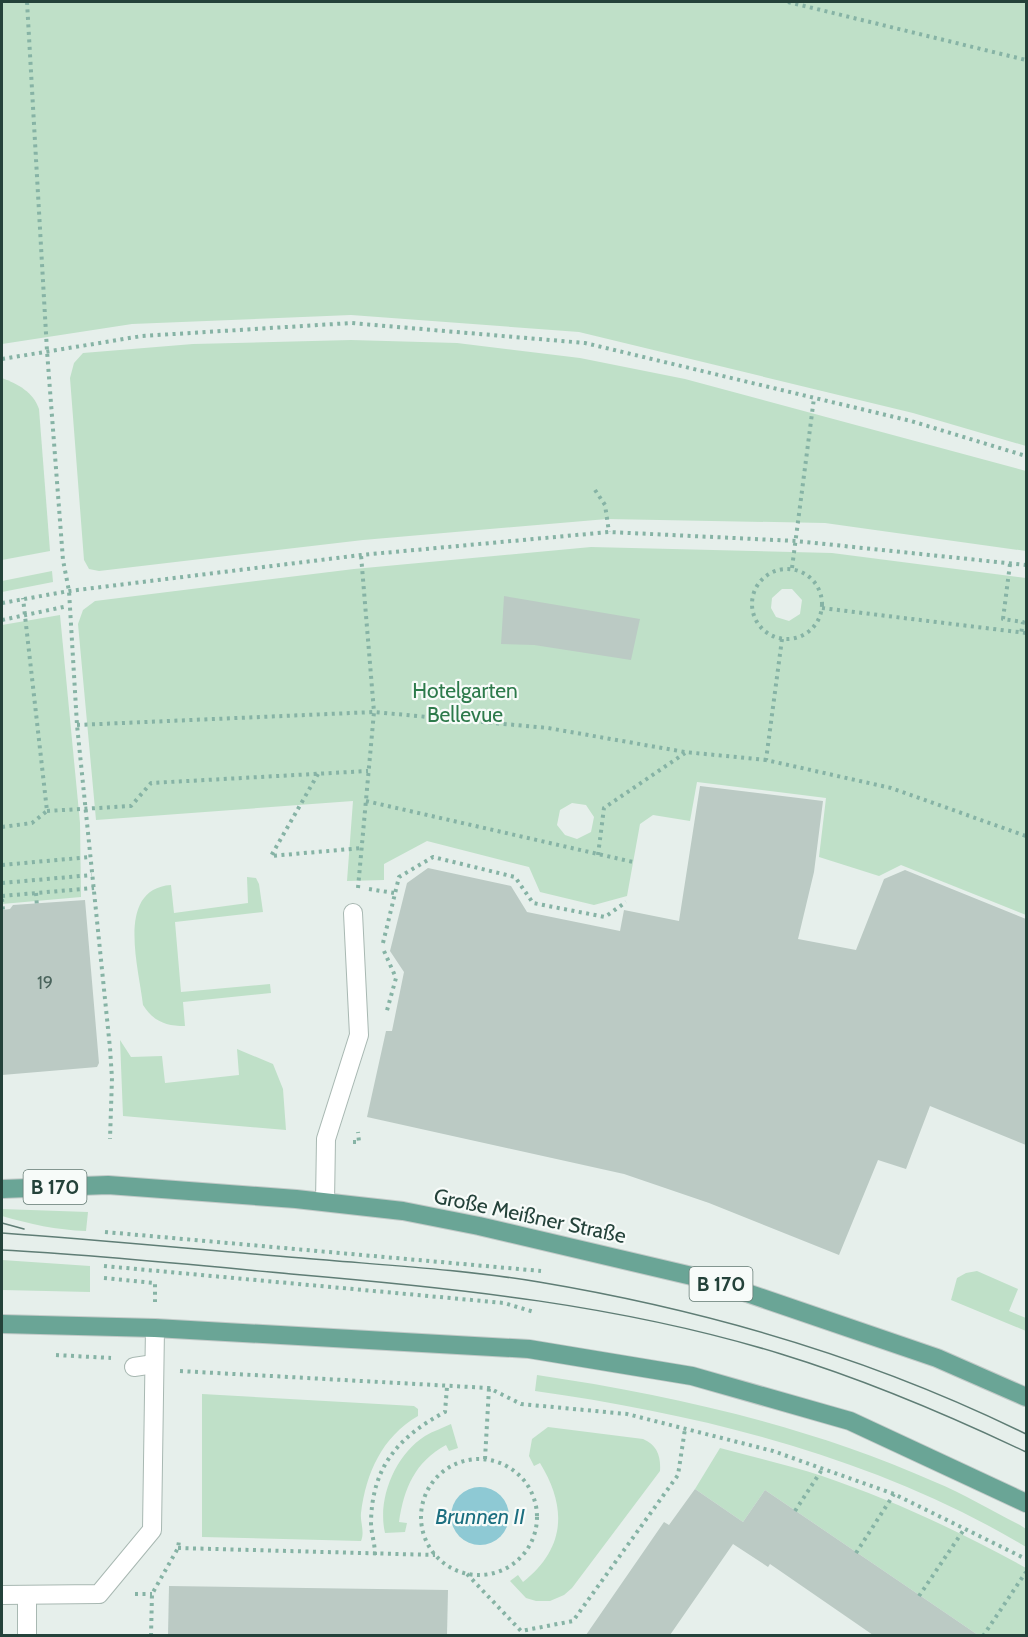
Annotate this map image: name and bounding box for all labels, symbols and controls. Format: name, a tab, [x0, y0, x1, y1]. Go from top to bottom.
park label: Hotelgarten Bellevue	[412, 678, 518, 727]
house number: 19	[37, 972, 53, 994]
road number: B 170	[23, 1170, 86, 1204]
street label: Große Meißner Straße	[432, 1183, 629, 1248]
road number: B 170	[690, 1267, 752, 1301]
water label: Brunnen II	[435, 1503, 525, 1530]

